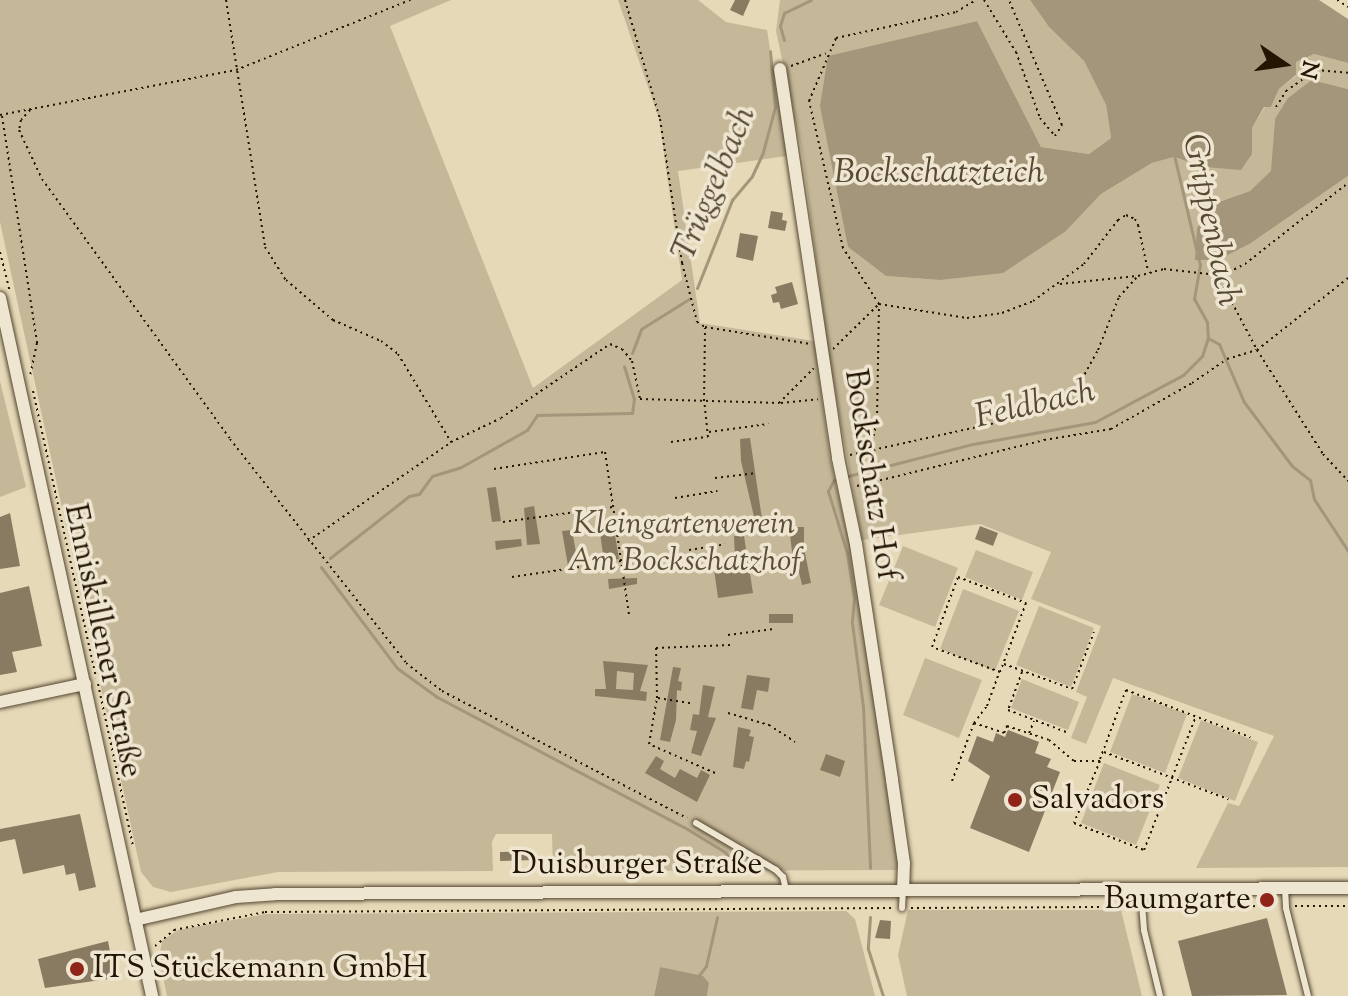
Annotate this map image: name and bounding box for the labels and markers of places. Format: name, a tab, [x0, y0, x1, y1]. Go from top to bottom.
place label: Salvadors	[1031, 781, 1164, 819]
marker: Salvadors	[1006, 791, 1024, 809]
place label: Baumgarte	[1104, 881, 1251, 919]
marker: Baumgarte	[1258, 891, 1276, 909]
place label: ITS Stückemann GmbH	[93, 950, 427, 988]
marker: ITS Stückemann GmbH	[68, 960, 86, 978]

